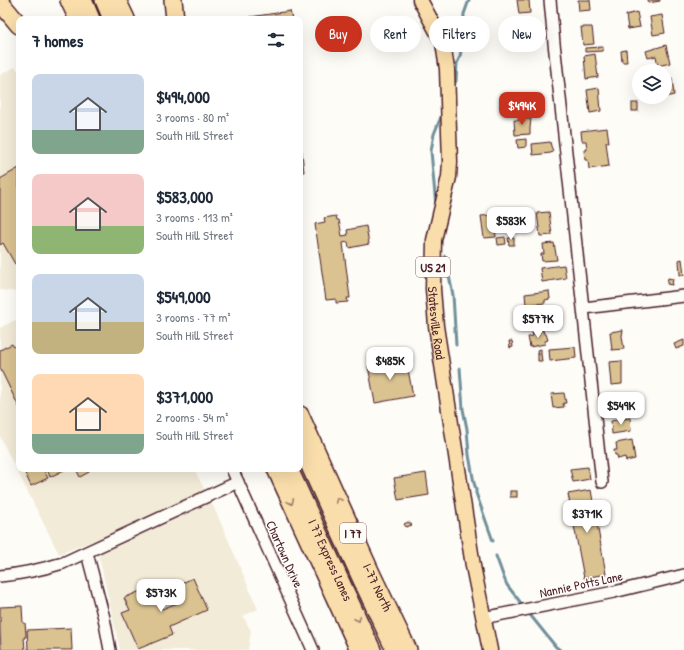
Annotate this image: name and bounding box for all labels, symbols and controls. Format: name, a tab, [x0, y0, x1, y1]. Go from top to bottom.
chip: Buy	[315, 16, 362, 52]
chip: Rent	[370, 16, 421, 52]
chip: Filters	[429, 16, 490, 52]
chip: New	[498, 16, 546, 52]
text: 7 homes	[32, 29, 83, 52]
icon: filters	[265, 29, 287, 51]
map controls	[632, 64, 672, 104]
button: layers	[632, 64, 672, 104]
text: $494,000	[156, 85, 210, 108]
icon: home	[64, 90, 112, 138]
pin: $494K	[494, 92, 550, 126]
text: $494K	[508, 96, 536, 114]
text: 3 rooms · 80 m²	[156, 108, 229, 126]
text: South Hill Street	[156, 126, 233, 144]
text: $583,000	[156, 185, 213, 208]
icon: home	[64, 190, 112, 238]
pin: $583K	[483, 207, 539, 241]
text: 3 rooms · 113 m²	[156, 208, 233, 226]
text: $583K	[496, 211, 526, 229]
text: South Hill Street	[156, 226, 233, 244]
road number: US 21	[416, 257, 450, 277]
text: $549,000	[156, 285, 211, 308]
street label: Statesville Road	[424, 286, 450, 361]
icon: home	[64, 290, 112, 338]
pin: $577K	[510, 305, 566, 339]
text: 3 rooms · 77 m²	[156, 308, 230, 326]
text: $577K	[522, 309, 554, 327]
text: South Hill Street	[156, 326, 233, 344]
pin: $485K	[362, 347, 418, 381]
text: $485K	[375, 351, 405, 369]
text: $371,000	[156, 385, 213, 408]
icon: home	[64, 390, 112, 438]
pin: $549K	[593, 392, 649, 426]
text: $549K	[607, 396, 635, 414]
text: 2 rooms · 54 m²	[156, 408, 228, 426]
text: South Hill Street	[156, 426, 233, 444]
one-way arrow	[335, 497, 343, 505]
one-way arrow	[286, 498, 294, 505]
pin: $371K	[559, 500, 615, 534]
text: $371K	[572, 504, 602, 522]
street label: I 77 Express Lanes	[304, 516, 357, 604]
street label: Chartown Drive	[262, 518, 308, 590]
road number: I 77	[340, 523, 366, 543]
street label: I-77 North	[359, 560, 397, 615]
street label: Nannie Potts Lane	[538, 566, 624, 602]
pin: $573K	[133, 579, 189, 613]
text: $573K	[145, 583, 177, 601]
one-way arrow	[353, 615, 361, 623]

